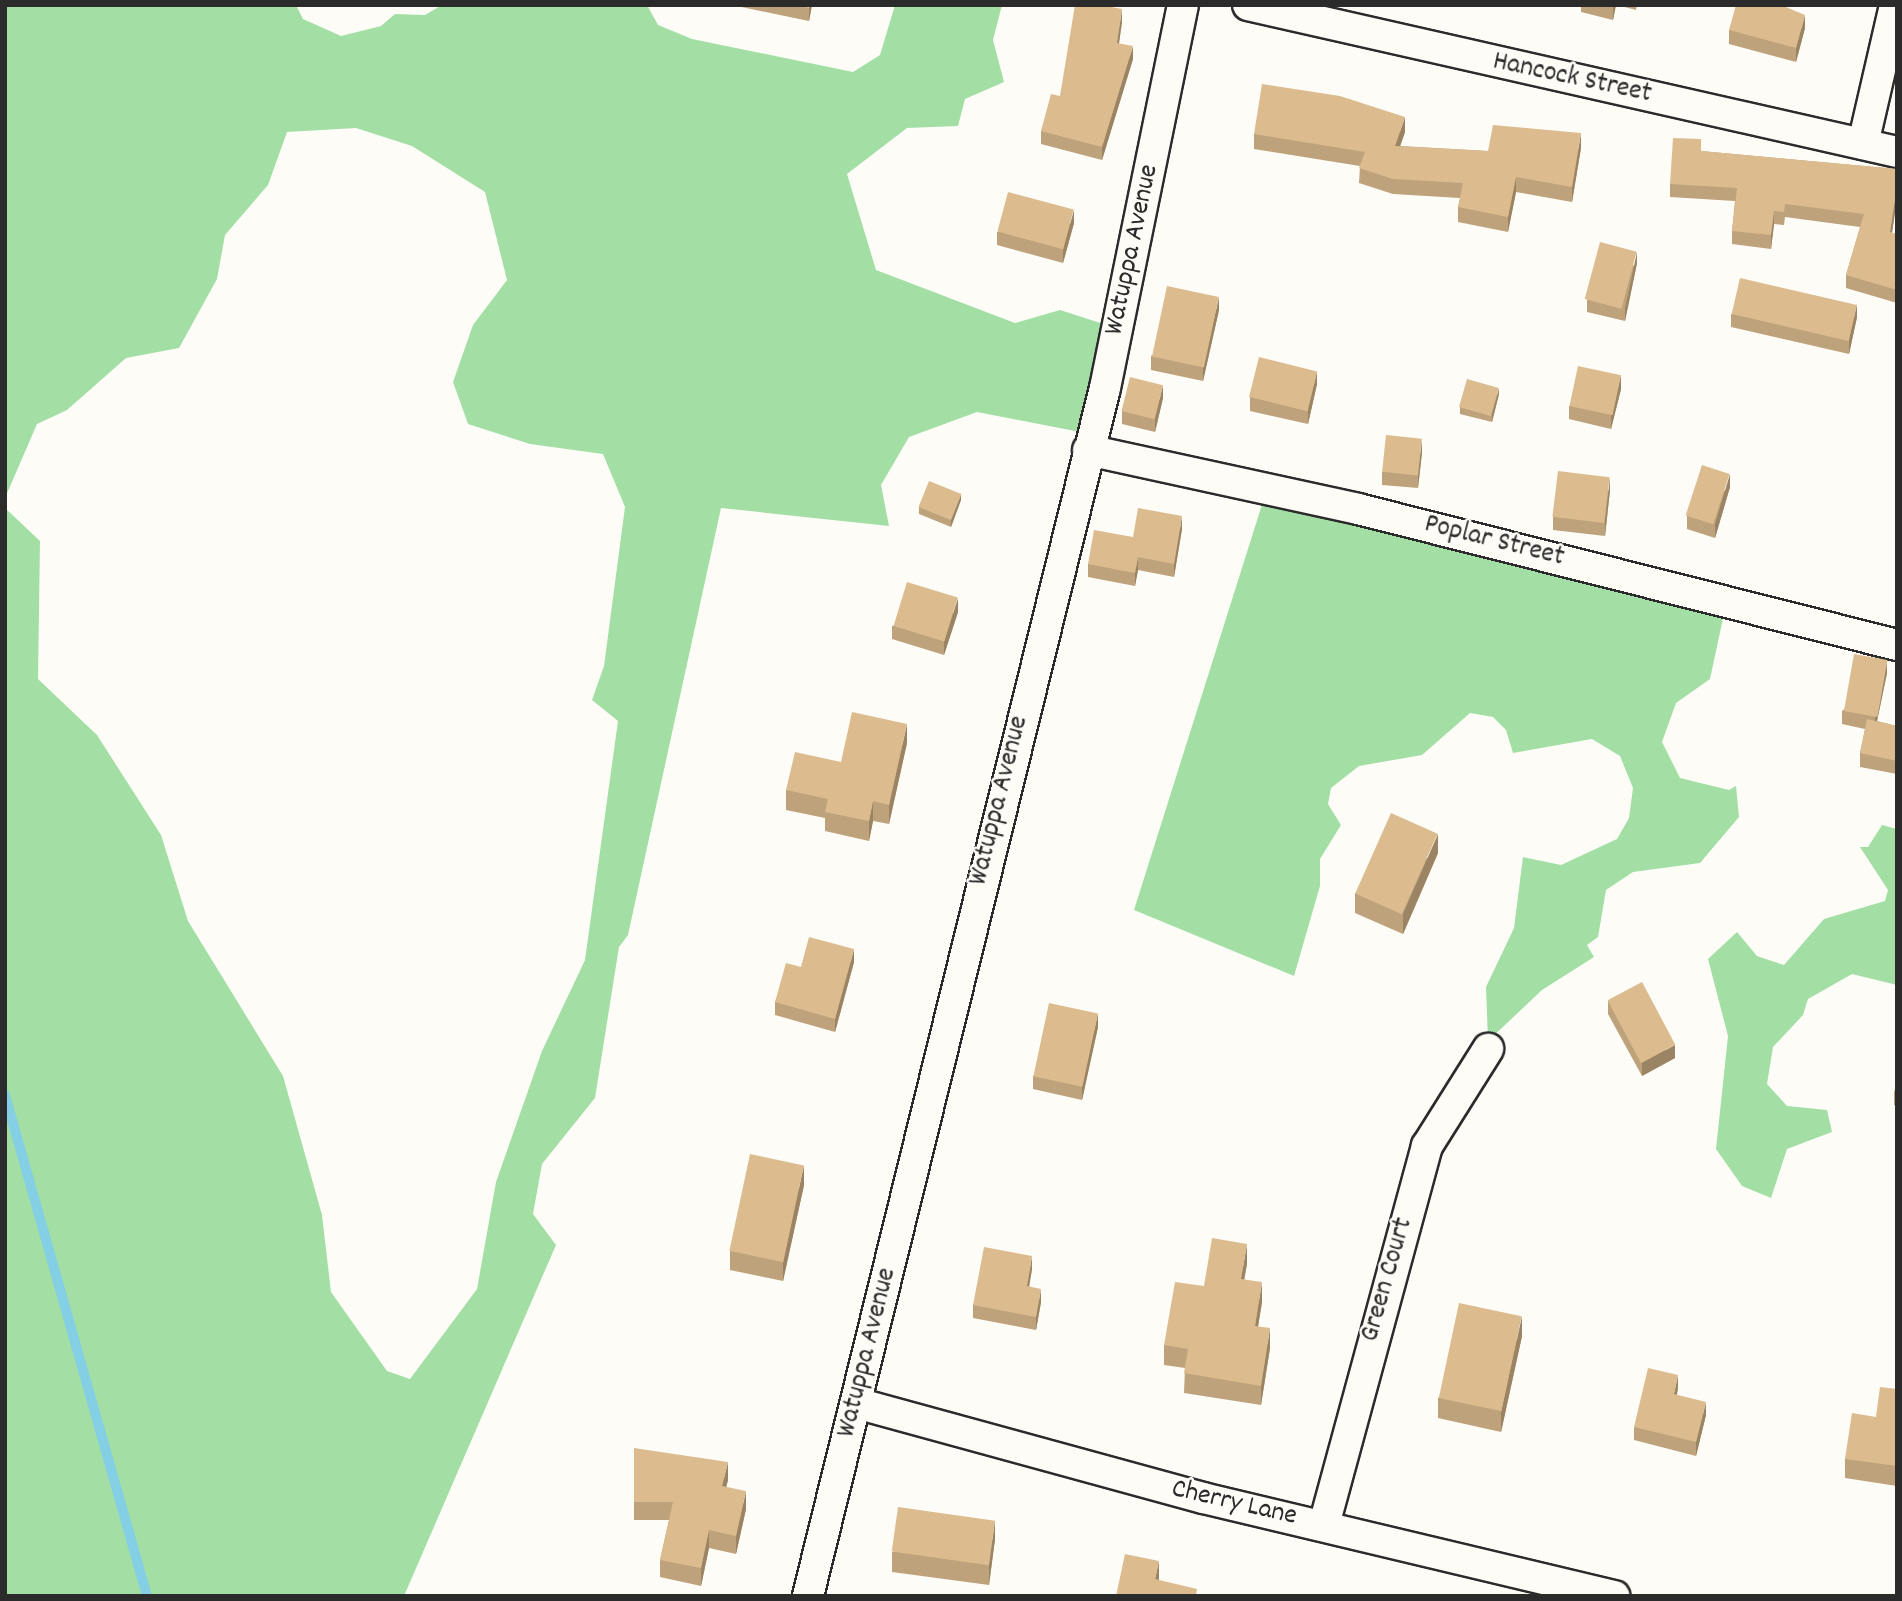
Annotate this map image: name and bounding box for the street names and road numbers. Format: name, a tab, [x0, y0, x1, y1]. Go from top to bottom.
street label: Hancock Street	[1490, 46, 1654, 112]
street label: Watuppa Avenue	[1099, 162, 1167, 338]
street label: Poplar Street	[1421, 508, 1567, 576]
street label: Watuppa Avenue	[963, 713, 1037, 889]
street label: Green Court	[1354, 1214, 1422, 1346]
street label: Watuppa Avenue	[831, 1265, 905, 1441]
street label: Cherry Lane	[1168, 1473, 1300, 1535]

